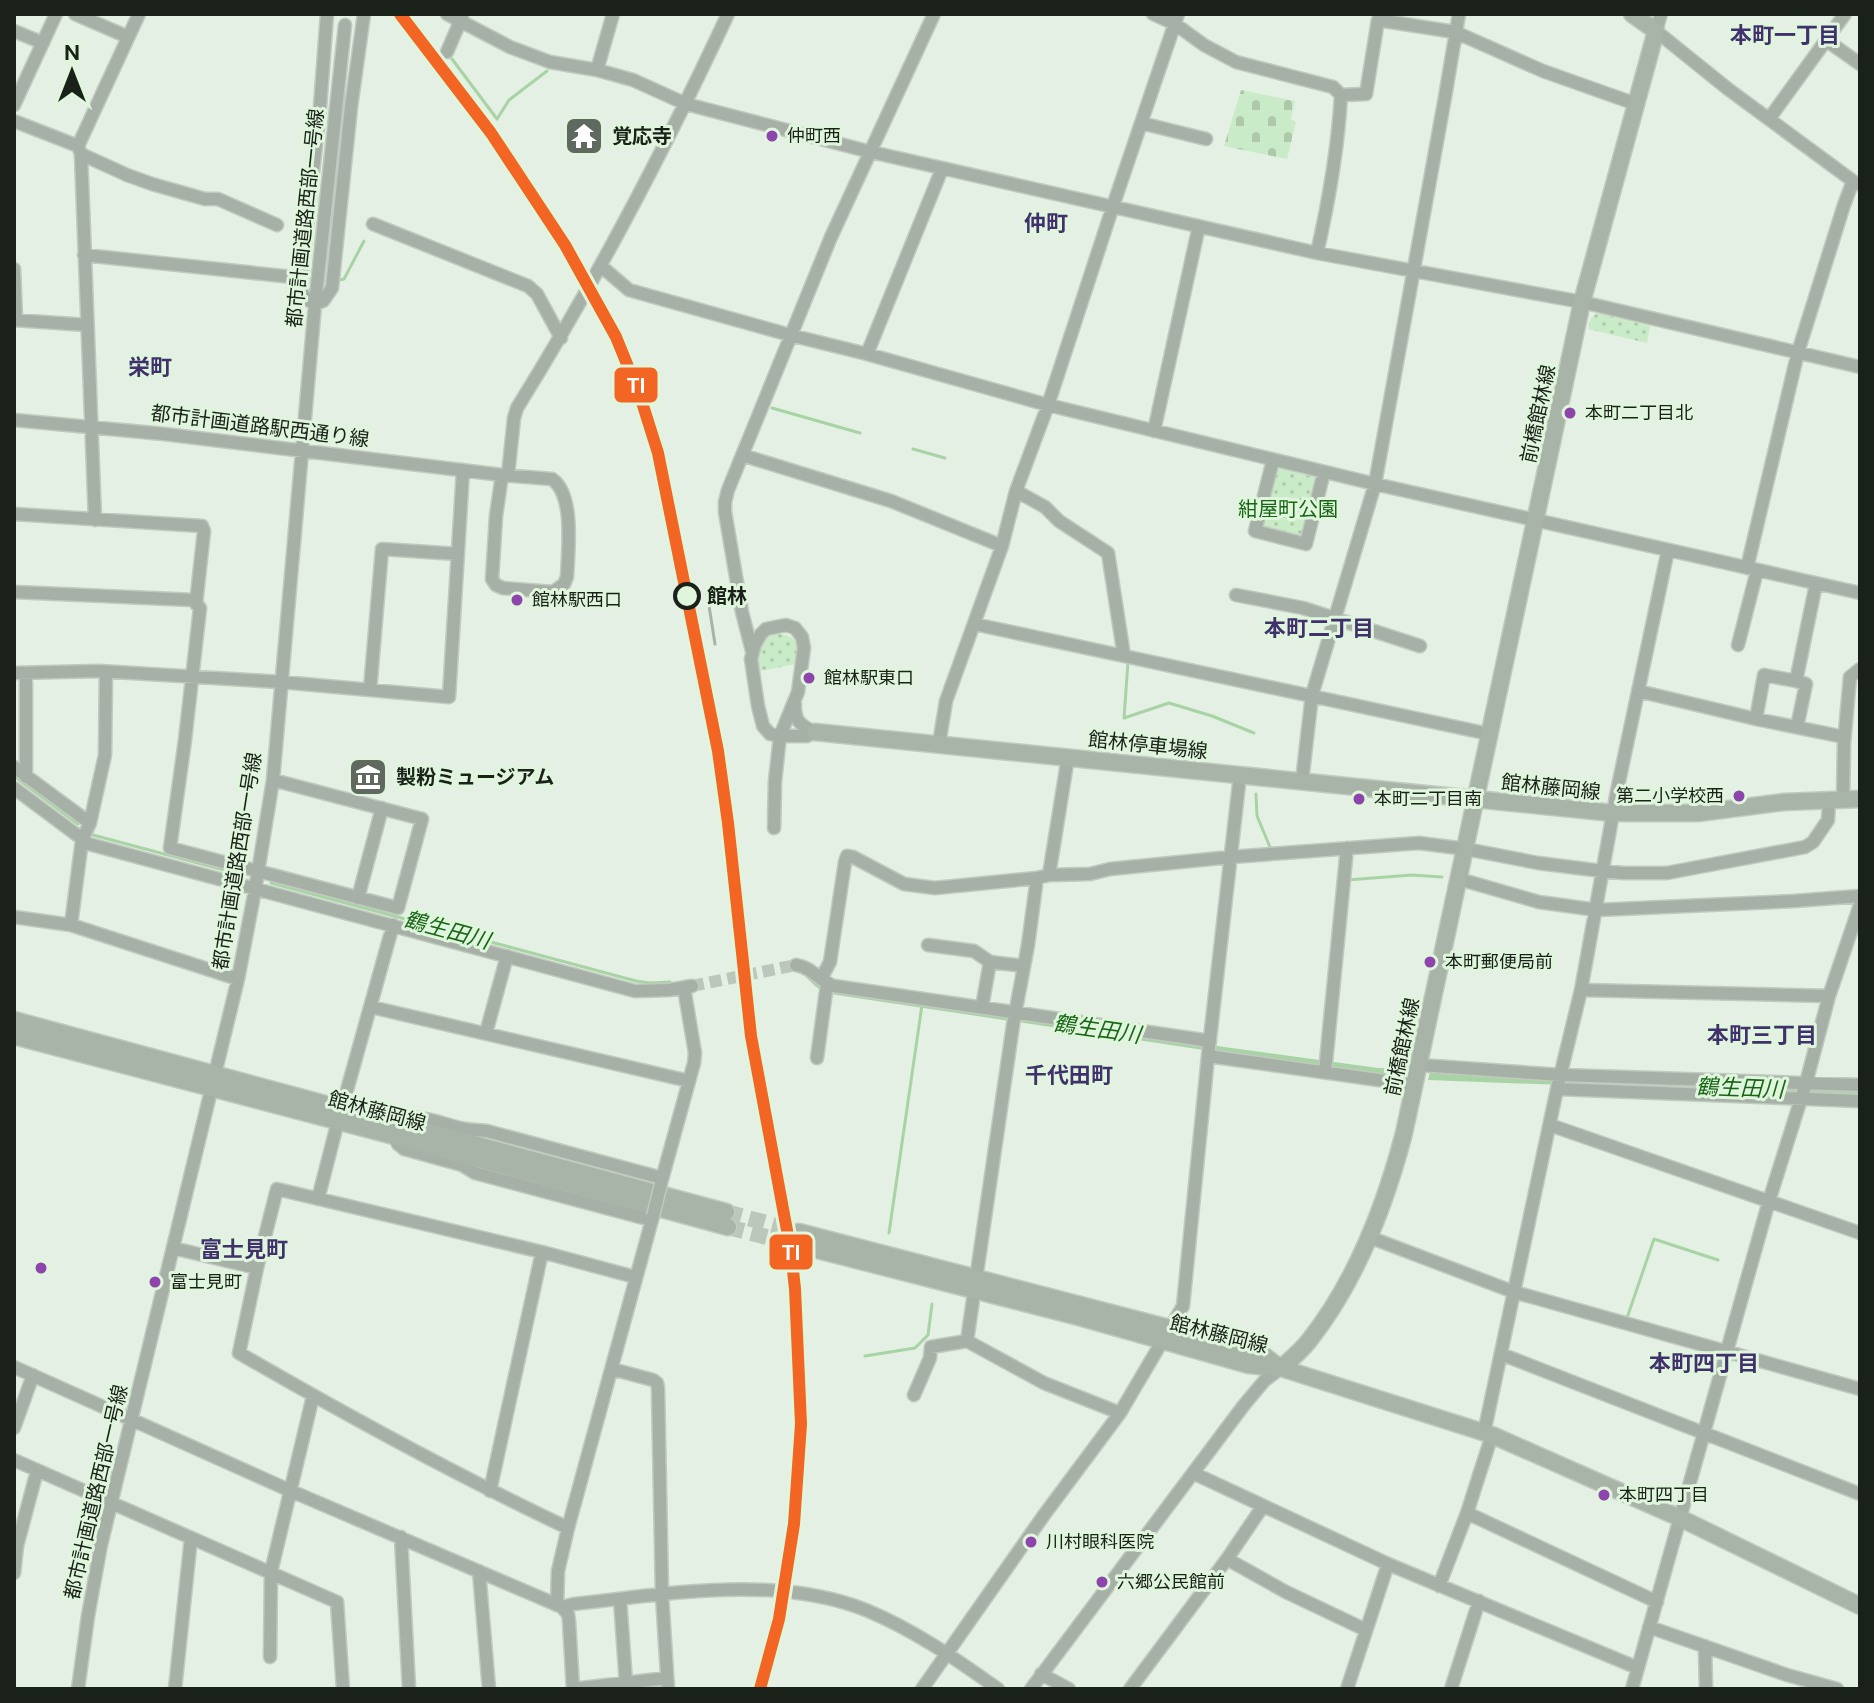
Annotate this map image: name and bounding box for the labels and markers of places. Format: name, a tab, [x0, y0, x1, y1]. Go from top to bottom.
temple icon: 覚応寺	[563, 115, 605, 157]
place label: 覚応寺	[612, 123, 672, 149]
place label: 仲町西	[787, 124, 841, 148]
marker: 仲町西	[764, 128, 780, 144]
place label: 本町二丁目北	[1585, 401, 1693, 425]
marker: 本町二丁目北	[1562, 405, 1578, 421]
marker: 館林	[674, 583, 700, 609]
place label: 館林	[707, 583, 747, 609]
place label: 館林駅西口	[532, 588, 622, 612]
marker: 館林駅西口	[509, 592, 525, 608]
place label: 館林駅東口	[824, 666, 914, 690]
marker: 館林駅東口	[801, 670, 817, 686]
museum icon: 製粉ミュージアム	[347, 756, 389, 798]
place label: 製粉ミュージアム	[396, 764, 554, 790]
place label: 第二小学校西	[1616, 784, 1724, 808]
place label: 本町二丁目南	[1374, 787, 1482, 811]
marker: 第二小学校西	[1731, 788, 1747, 804]
marker: 本町二丁目南	[1351, 791, 1367, 807]
place label: 本町郵便局前	[1445, 950, 1553, 974]
marker: 本町郵便局前	[1422, 954, 1438, 970]
unlabelled marker	[33, 1260, 49, 1276]
place label: 富士見町	[170, 1270, 242, 1294]
marker: 富士見町	[147, 1274, 163, 1290]
place label: 本町四丁目	[1619, 1483, 1709, 1507]
marker: 本町四丁目	[1596, 1487, 1612, 1503]
place label: 川村眼科医院	[1046, 1530, 1154, 1554]
marker: 川村眼科医院	[1023, 1534, 1039, 1550]
place label: 六郷公民館前	[1117, 1570, 1225, 1594]
marker: 六郷公民館前	[1094, 1574, 1110, 1590]

